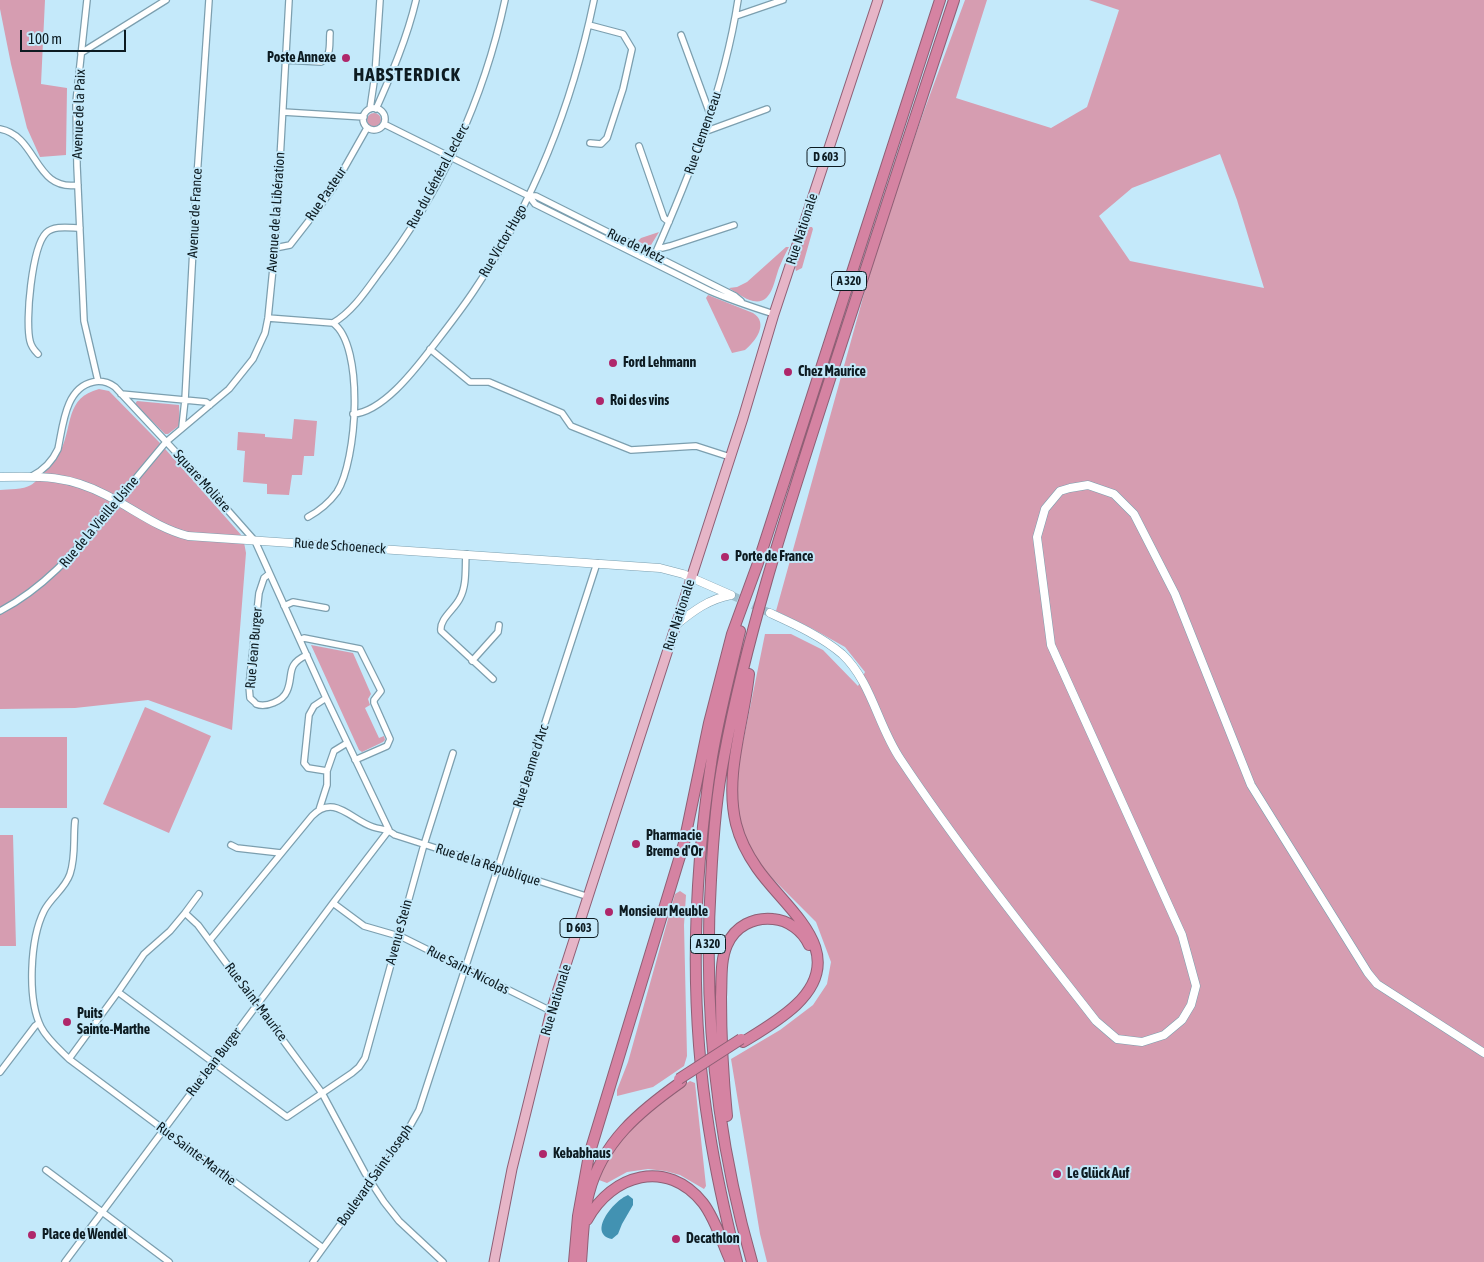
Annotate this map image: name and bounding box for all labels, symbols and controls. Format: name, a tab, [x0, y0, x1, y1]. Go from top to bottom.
scale bar	[22, 20, 129, 52]
text: 100 m	[28, 30, 62, 47]
place label: Poste Annexe	[267, 50, 336, 66]
marker: Poste Annexe	[340, 52, 352, 64]
district label: HABSTERDICK	[352, 64, 462, 86]
street label: Avenue de la Paix	[69, 69, 89, 159]
street label: Rue Clemenceau	[681, 89, 725, 177]
street label: Rue du Général Leclerc	[403, 121, 473, 231]
road number: D 603	[807, 148, 845, 166]
street label: Avenue de la Libération	[263, 151, 289, 273]
street label: Rue Pasteur	[302, 164, 350, 224]
street label: Avenue de France	[184, 168, 206, 258]
street label: Rue Nationale	[783, 191, 821, 267]
street label: Rue Victor Hugo	[475, 202, 531, 280]
street label: Rue de Metz	[605, 225, 667, 267]
road number: A 320	[832, 272, 866, 290]
place label: Ford Lehmann	[623, 355, 696, 371]
marker: Ford Lehmann	[607, 357, 619, 369]
place label: Chez Maurice	[798, 364, 866, 380]
marker: Chez Maurice	[782, 366, 794, 378]
place label: Roi des vins	[610, 393, 669, 409]
marker: Roi des vins	[594, 395, 606, 407]
street label: Square Molière	[170, 446, 234, 516]
street label: Rue de la Vieille Usine	[56, 473, 142, 571]
street label: Rue de Schoeneck	[293, 534, 387, 558]
place label: Porte de France	[735, 549, 813, 565]
marker: Porte de France	[719, 551, 731, 563]
street label: Rue Nationale	[660, 577, 698, 653]
street label: Rue Jean Burger	[242, 607, 266, 689]
street label: Rue Jeanne d'Arc	[510, 722, 552, 810]
place label: Pharmacie Breme d'Or	[646, 828, 703, 860]
marker: Pharmacie Breme d'Or	[630, 838, 642, 850]
street label: Rue de la République	[433, 840, 543, 890]
street label: Avenue Stein	[382, 898, 416, 966]
place label: Monsieur Meuble	[619, 904, 708, 920]
marker: Monsieur Meuble	[603, 906, 615, 918]
road number: D 603	[560, 918, 598, 938]
road number: A 320	[690, 934, 726, 954]
street label: Rue Saint-Nicolas	[424, 942, 512, 998]
street label: Rue Saint-Maurice	[221, 960, 291, 1044]
street label: Rue Nationale	[537, 962, 575, 1038]
place label: Puits Sainte-Marthe	[77, 1006, 150, 1038]
marker: Puits Sainte-Marthe	[61, 1016, 73, 1028]
street label: Rue Jean Burger	[183, 1024, 245, 1100]
street label: Rue Sainte-Marthe	[153, 1119, 239, 1189]
street label: Boulevard Saint-Joseph	[334, 1121, 416, 1229]
place label: Kebabhaus	[553, 1146, 611, 1162]
marker: Kebabhaus	[537, 1148, 549, 1160]
place label: Le Glück Auf	[1067, 1166, 1129, 1182]
marker: Le Glück Auf	[1051, 1168, 1063, 1180]
place label: Place de Wendel	[42, 1227, 127, 1243]
marker: Place de Wendel	[26, 1229, 38, 1241]
place label: Decathlon	[686, 1231, 740, 1247]
marker: Decathlon	[670, 1233, 682, 1245]

